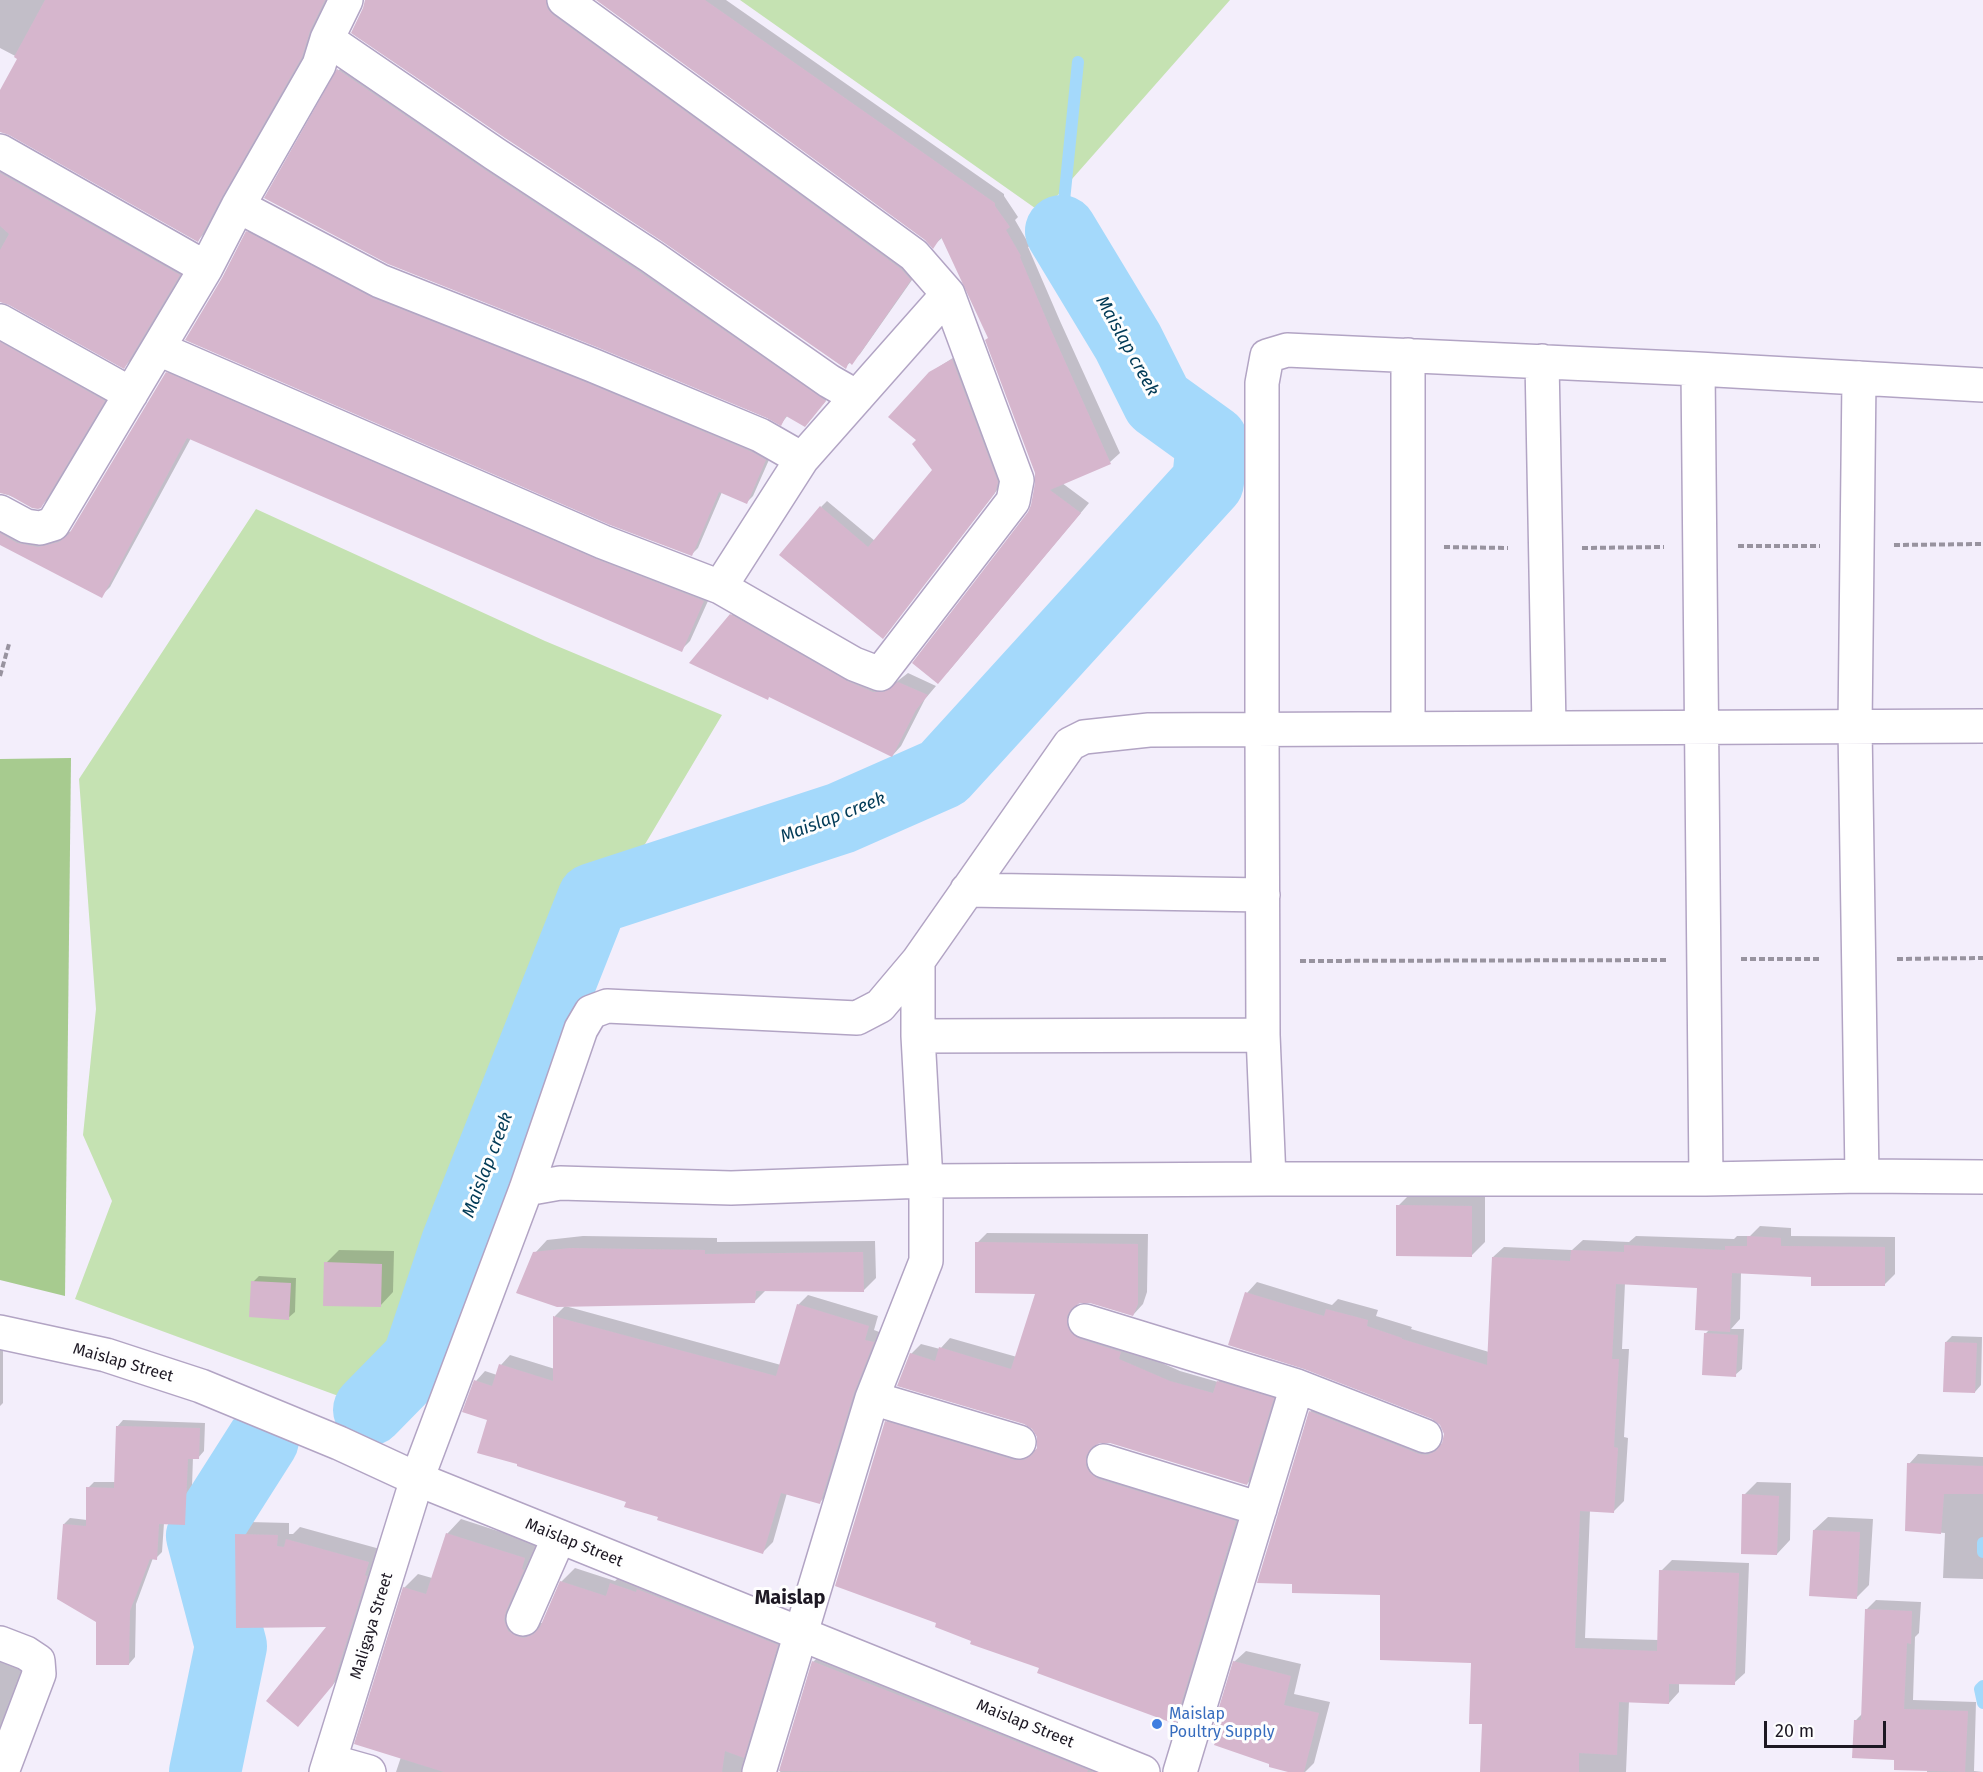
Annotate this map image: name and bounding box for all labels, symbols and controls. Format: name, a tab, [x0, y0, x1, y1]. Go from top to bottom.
water label: Maislap creek	[1091, 292, 1163, 400]
water label: Maislap creek	[777, 788, 889, 848]
water label: Maislap creek	[458, 1109, 518, 1221]
street label: Maislap Street	[71, 1339, 175, 1387]
street label: Maislap Street	[522, 1515, 626, 1571]
street label: Maligaya Street	[347, 1570, 397, 1682]
district label: Maislap	[755, 1586, 825, 1610]
street label: Maislap Street	[973, 1696, 1077, 1752]
place label: Maislap Poultry Supply	[1169, 1705, 1275, 1743]
scale bar	[1767, 1709, 1888, 1747]
marker: Maislap Poultry Supply	[1150, 1717, 1164, 1731]
text: 20 m	[1775, 1720, 1814, 1742]

